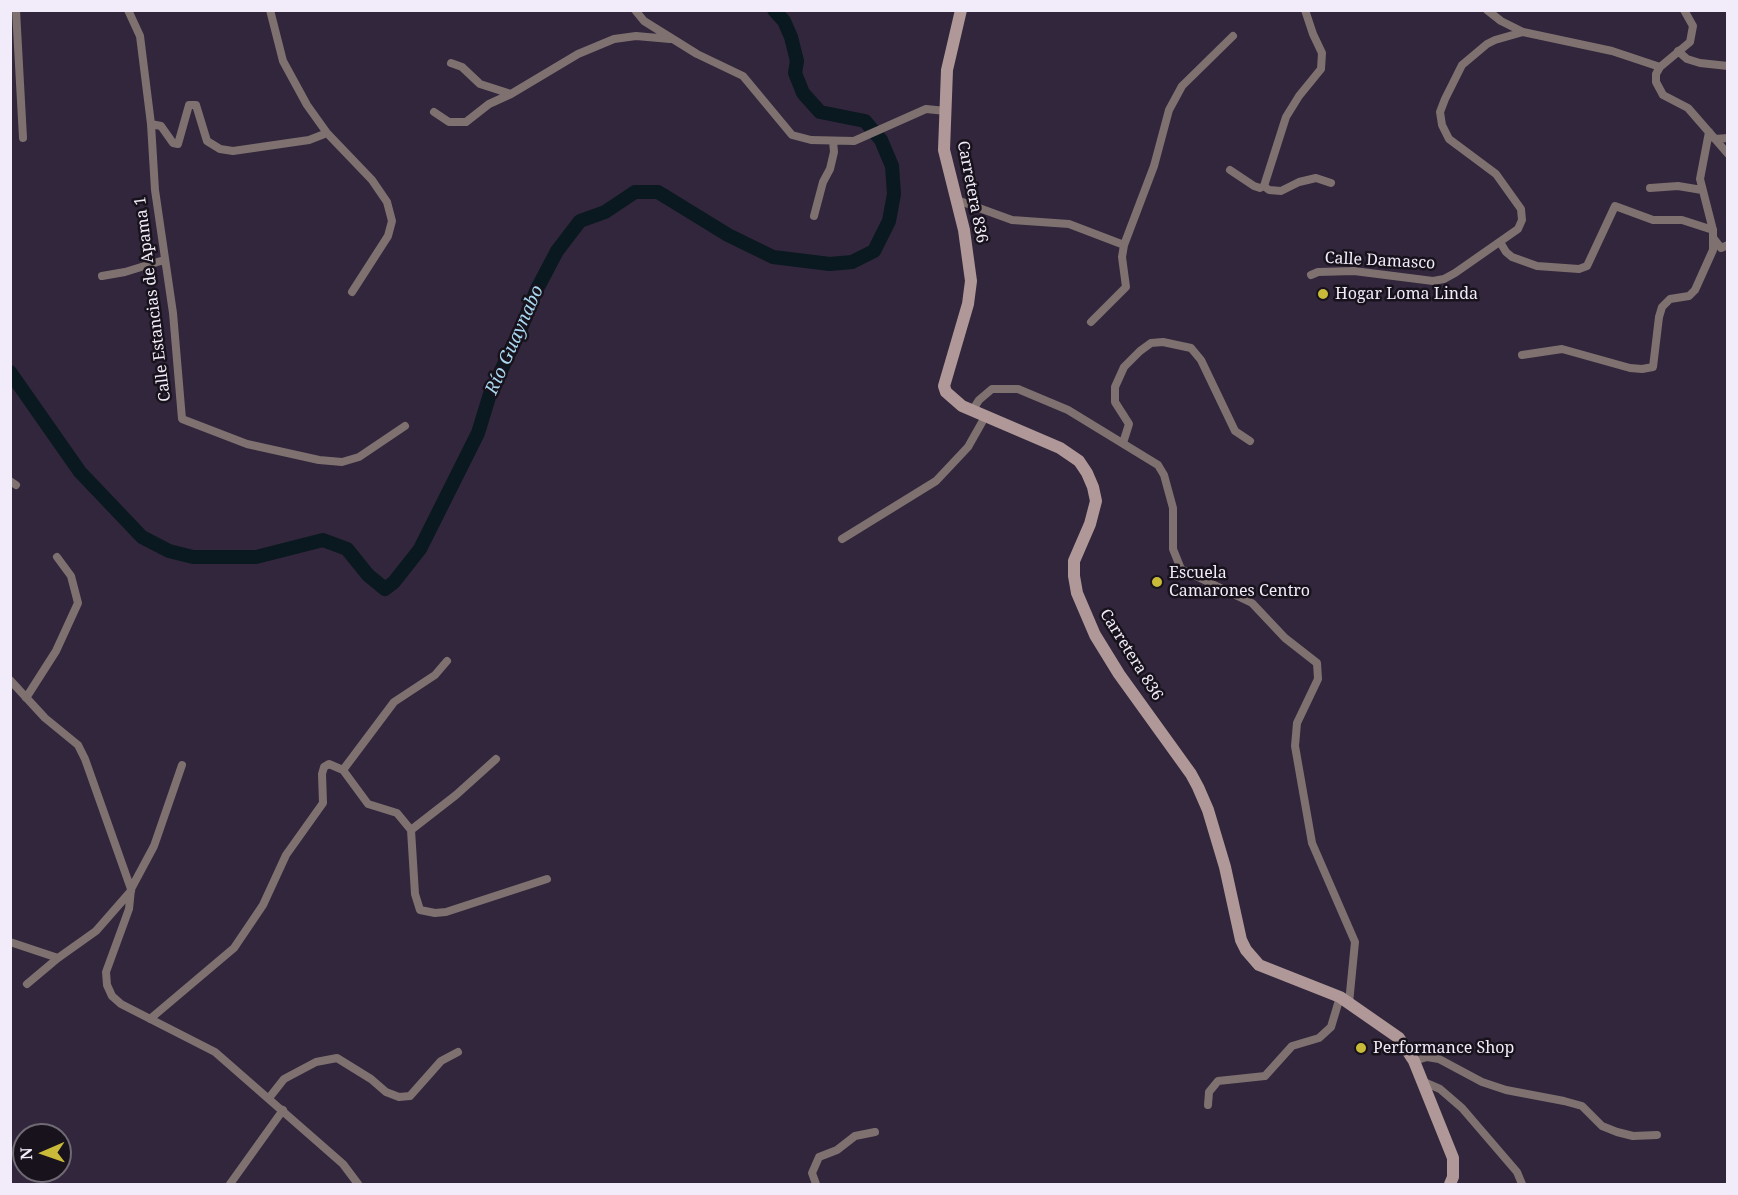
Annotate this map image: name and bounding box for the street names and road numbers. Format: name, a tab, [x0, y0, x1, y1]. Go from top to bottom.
street label: Carretera 836	[953, 139, 991, 245]
street label: Calle Estancias de Apama 1	[131, 195, 175, 403]
street label: Calle Damasco	[1324, 249, 1436, 273]
street label: Carretera 836	[1095, 606, 1167, 704]

